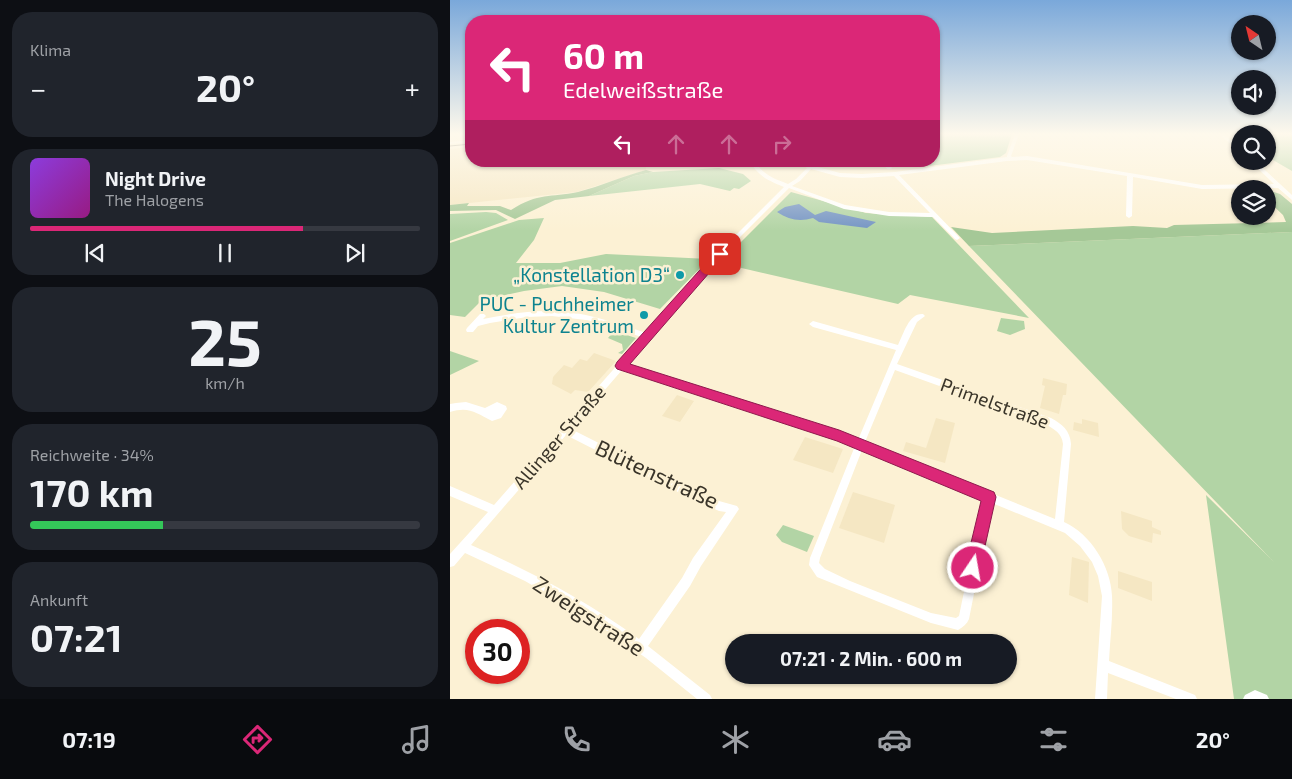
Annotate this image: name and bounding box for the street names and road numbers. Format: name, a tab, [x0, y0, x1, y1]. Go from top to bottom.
street label: Primelstraße	[938, 372, 1053, 433]
street label: Allinger Straße	[507, 380, 610, 493]
street label: Blütenstraße	[592, 433, 723, 513]
street label: Zweigstraße	[529, 570, 650, 661]

